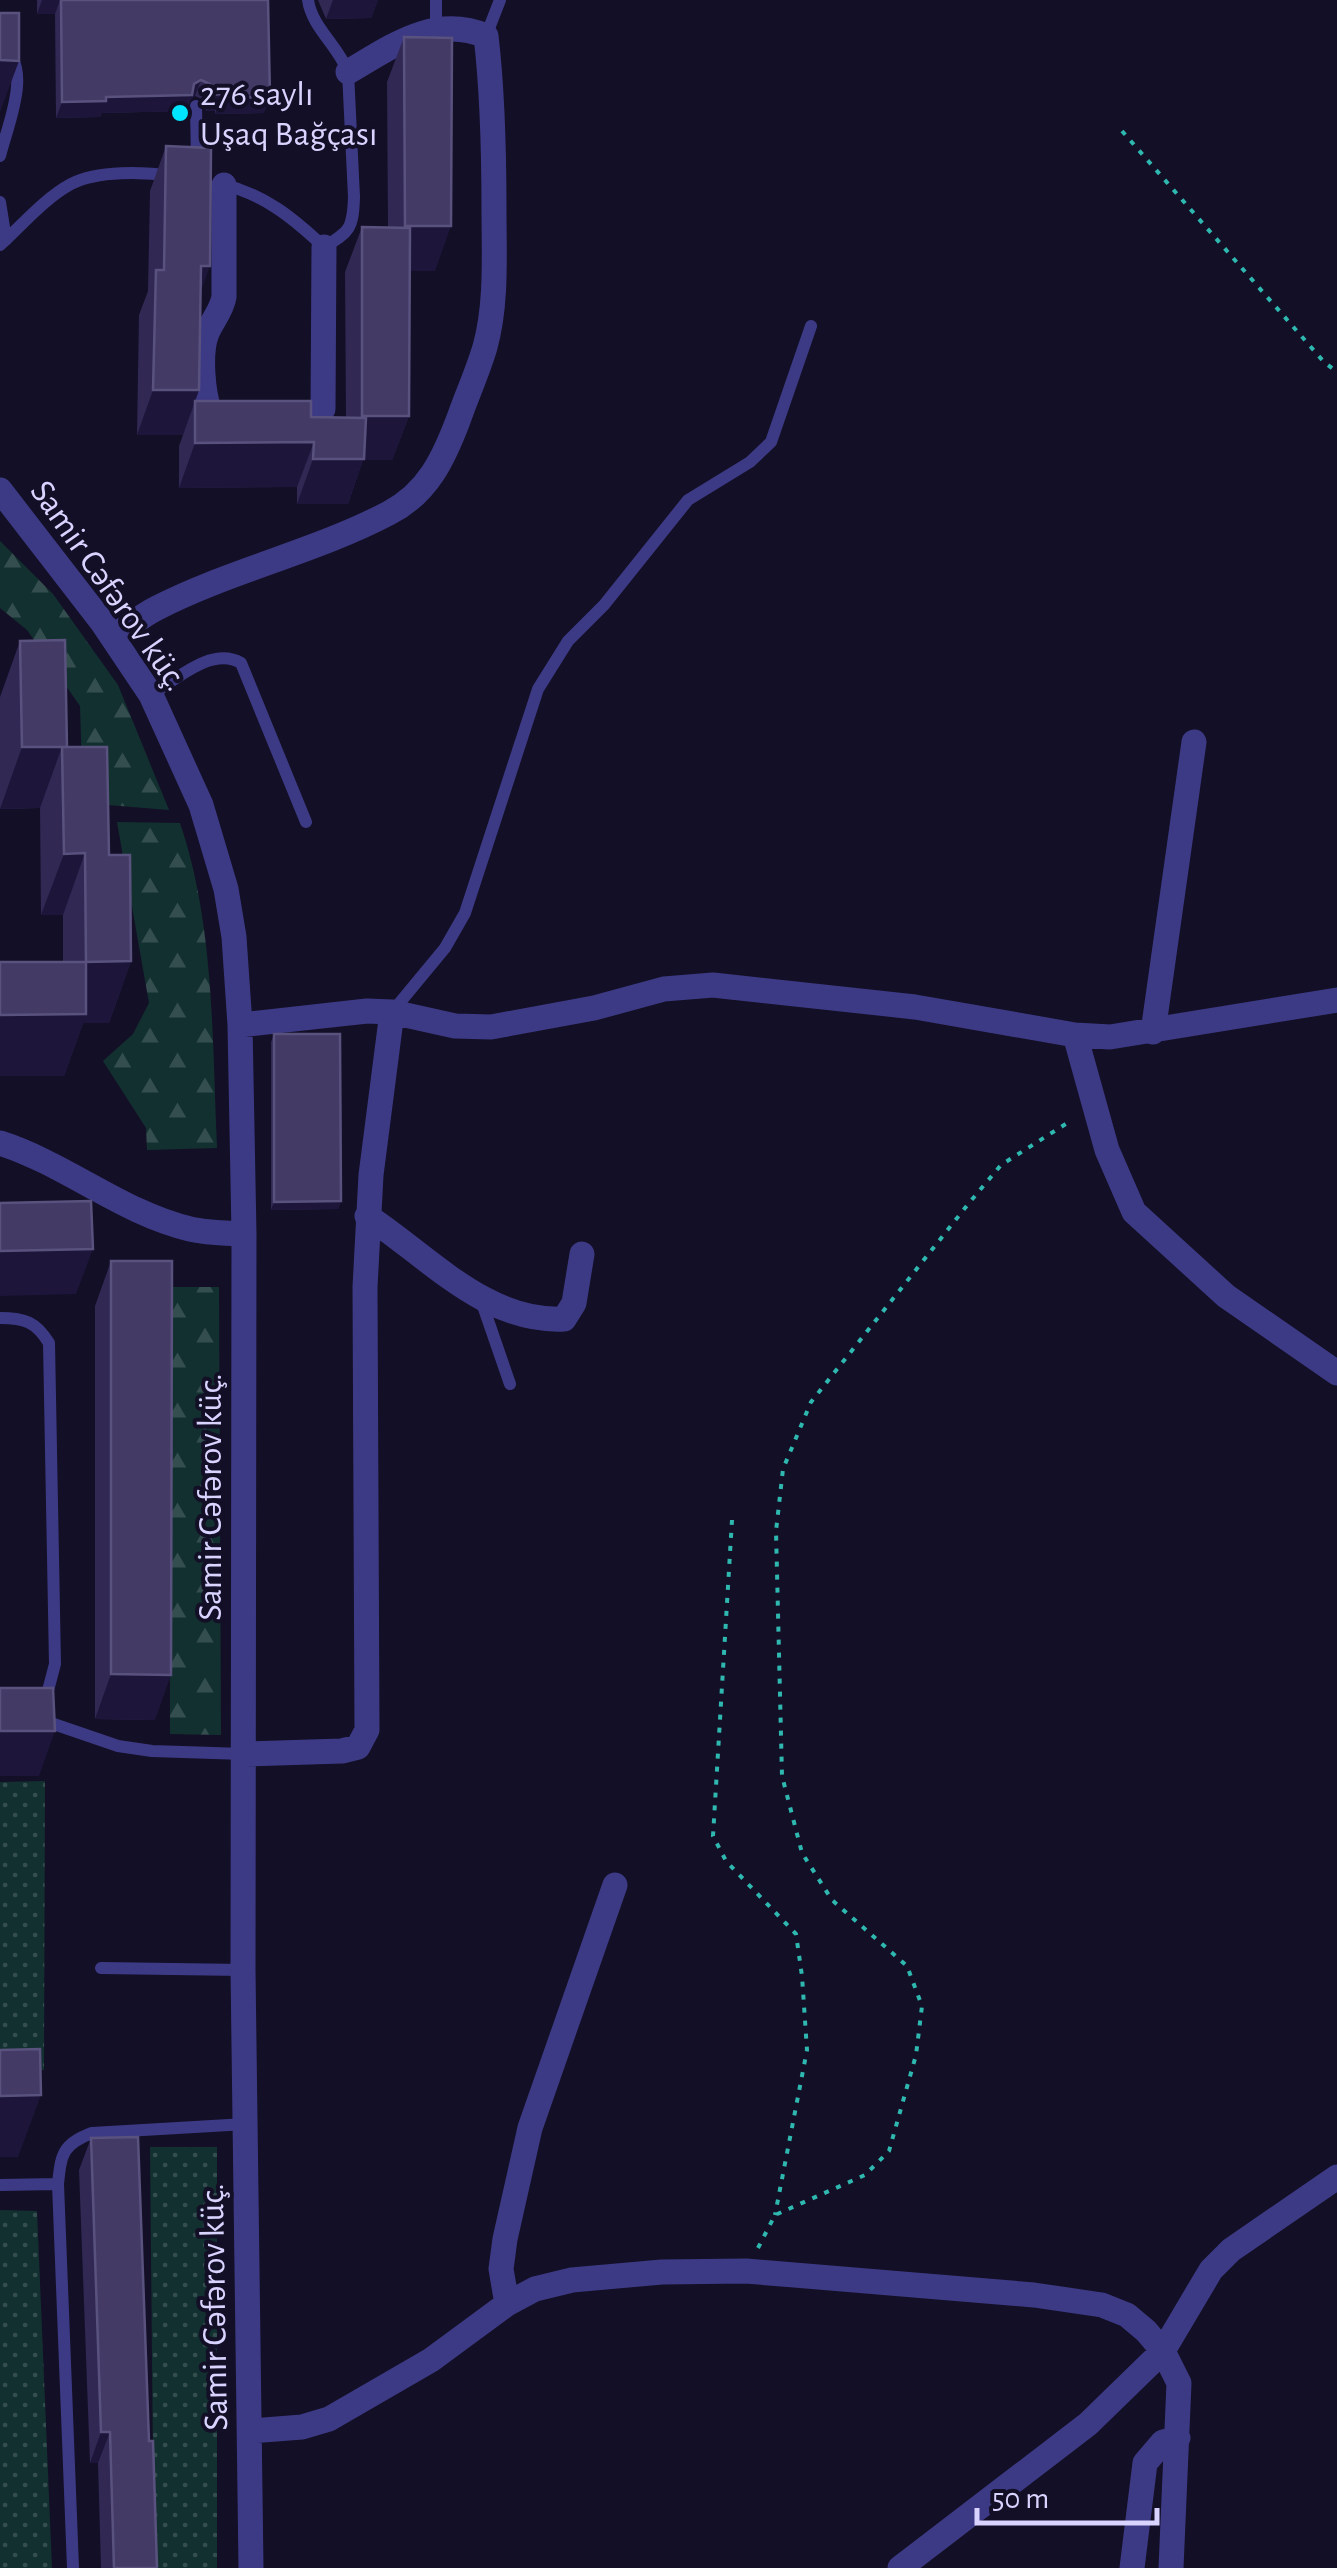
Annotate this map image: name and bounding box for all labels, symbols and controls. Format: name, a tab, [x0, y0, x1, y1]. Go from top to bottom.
place label: 276 saylı Uşaq Bağçası	[200, 77, 377, 152]
marker: 276 saylı Uşaq Bağçası	[169, 102, 191, 124]
street label: Samir Cəfərov küç.	[23, 474, 194, 697]
street label: Samir Cəfərov küç.	[193, 1373, 228, 1621]
street label: Samir Cəfərov küç.	[195, 2183, 234, 2431]
scale bar	[977, 2463, 1157, 2525]
text: 50 m	[992, 2484, 1049, 2514]

